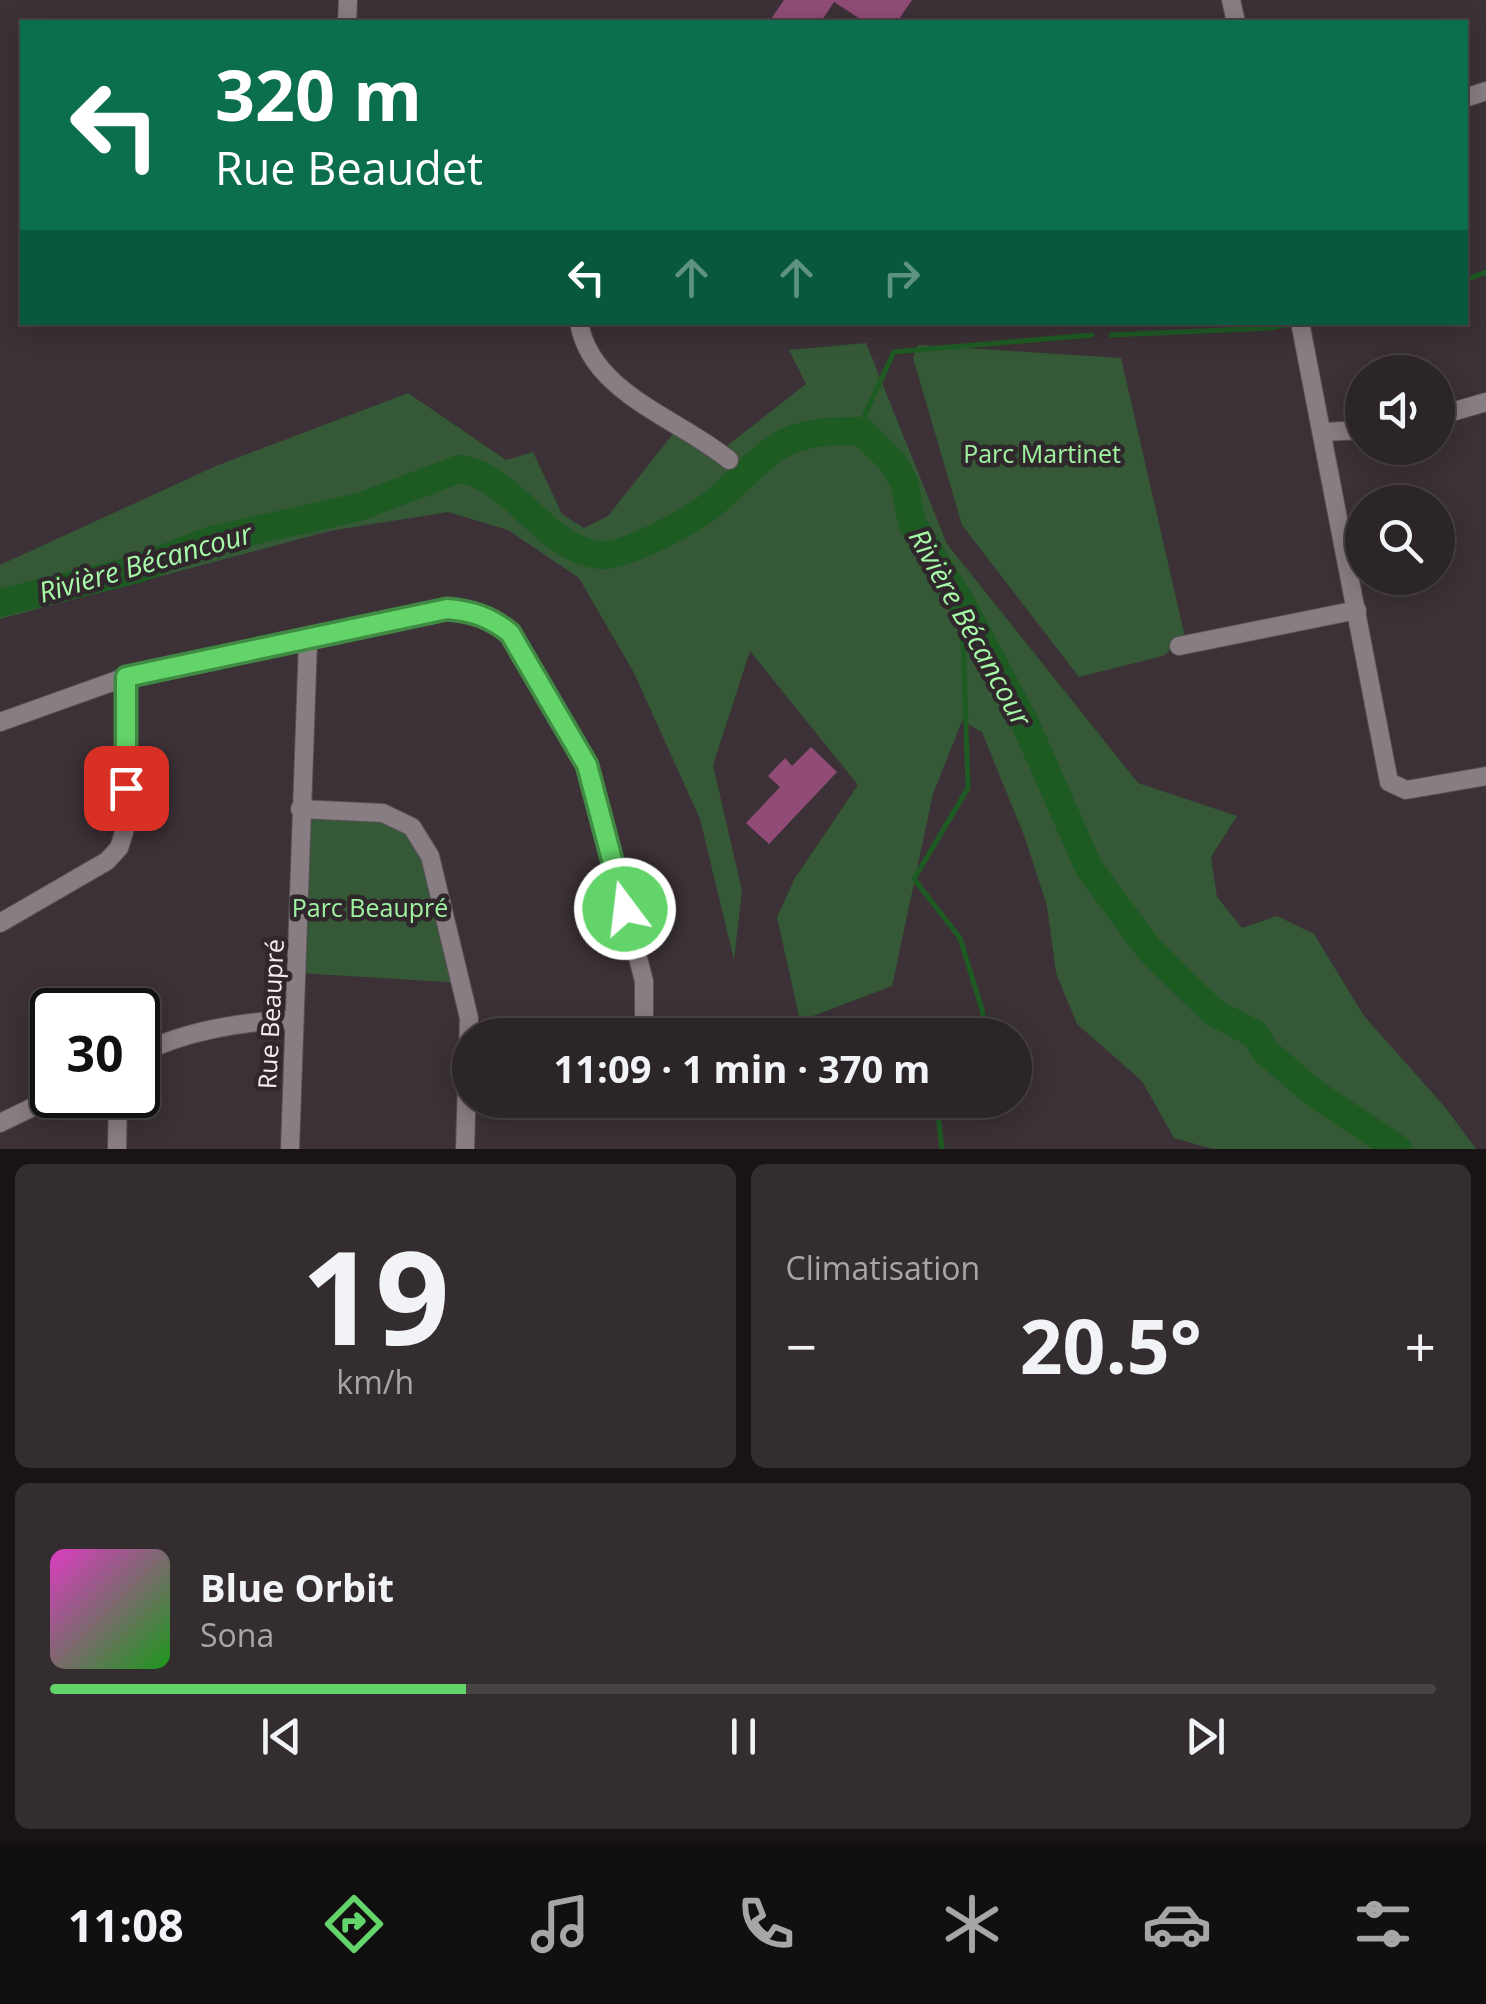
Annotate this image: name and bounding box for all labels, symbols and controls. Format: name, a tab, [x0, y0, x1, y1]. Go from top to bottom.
text: 320 m	[215, 46, 422, 142]
icon: left	[50, 60, 180, 190]
text: Rue Beaudet	[215, 137, 483, 198]
icon: left	[559, 250, 614, 305]
icon: ahead	[664, 250, 719, 305]
icon: ahead	[769, 250, 824, 305]
icon: right	[874, 250, 929, 305]
map controls	[1345, 355, 1455, 595]
button: sound	[1345, 355, 1455, 465]
park label: Parc Martinet	[963, 436, 1121, 470]
button: search	[1345, 485, 1455, 595]
water label: Rivière Bécancour	[34, 513, 257, 611]
water label: Rivière Bécancour	[901, 521, 1041, 733]
pin	[84, 746, 169, 831]
icon: arrive	[99, 761, 154, 816]
position arrow	[573, 857, 677, 961]
park label: Parc Beaupré	[292, 890, 448, 924]
street label: Rue Beaupré	[249, 938, 291, 1090]
speed limit sign: 30	[30, 988, 160, 1118]
text: 11:09 · 1 min · 370 m	[554, 1042, 930, 1094]
text: 19	[301, 1206, 450, 1383]
text: Climatisation	[786, 1246, 980, 1289]
text: 20.5°	[1020, 1294, 1202, 1396]
text: −	[786, 1308, 817, 1383]
text: +	[1405, 1308, 1436, 1383]
text: km/h	[336, 1360, 414, 1403]
text: Blue Orbit	[200, 1561, 394, 1613]
text: Sona	[200, 1613, 274, 1656]
icon: previous	[254, 1709, 309, 1764]
icon: pause	[716, 1709, 771, 1764]
icon: next	[1178, 1709, 1233, 1764]
icon: directions	[319, 1889, 389, 1959]
icon: music	[525, 1889, 595, 1959]
icon: phone	[731, 1889, 801, 1959]
icon: climate	[937, 1889, 1007, 1959]
icon: car	[1142, 1889, 1212, 1959]
icon: filters	[1348, 1889, 1418, 1959]
text: 11:08	[68, 1894, 184, 1955]

